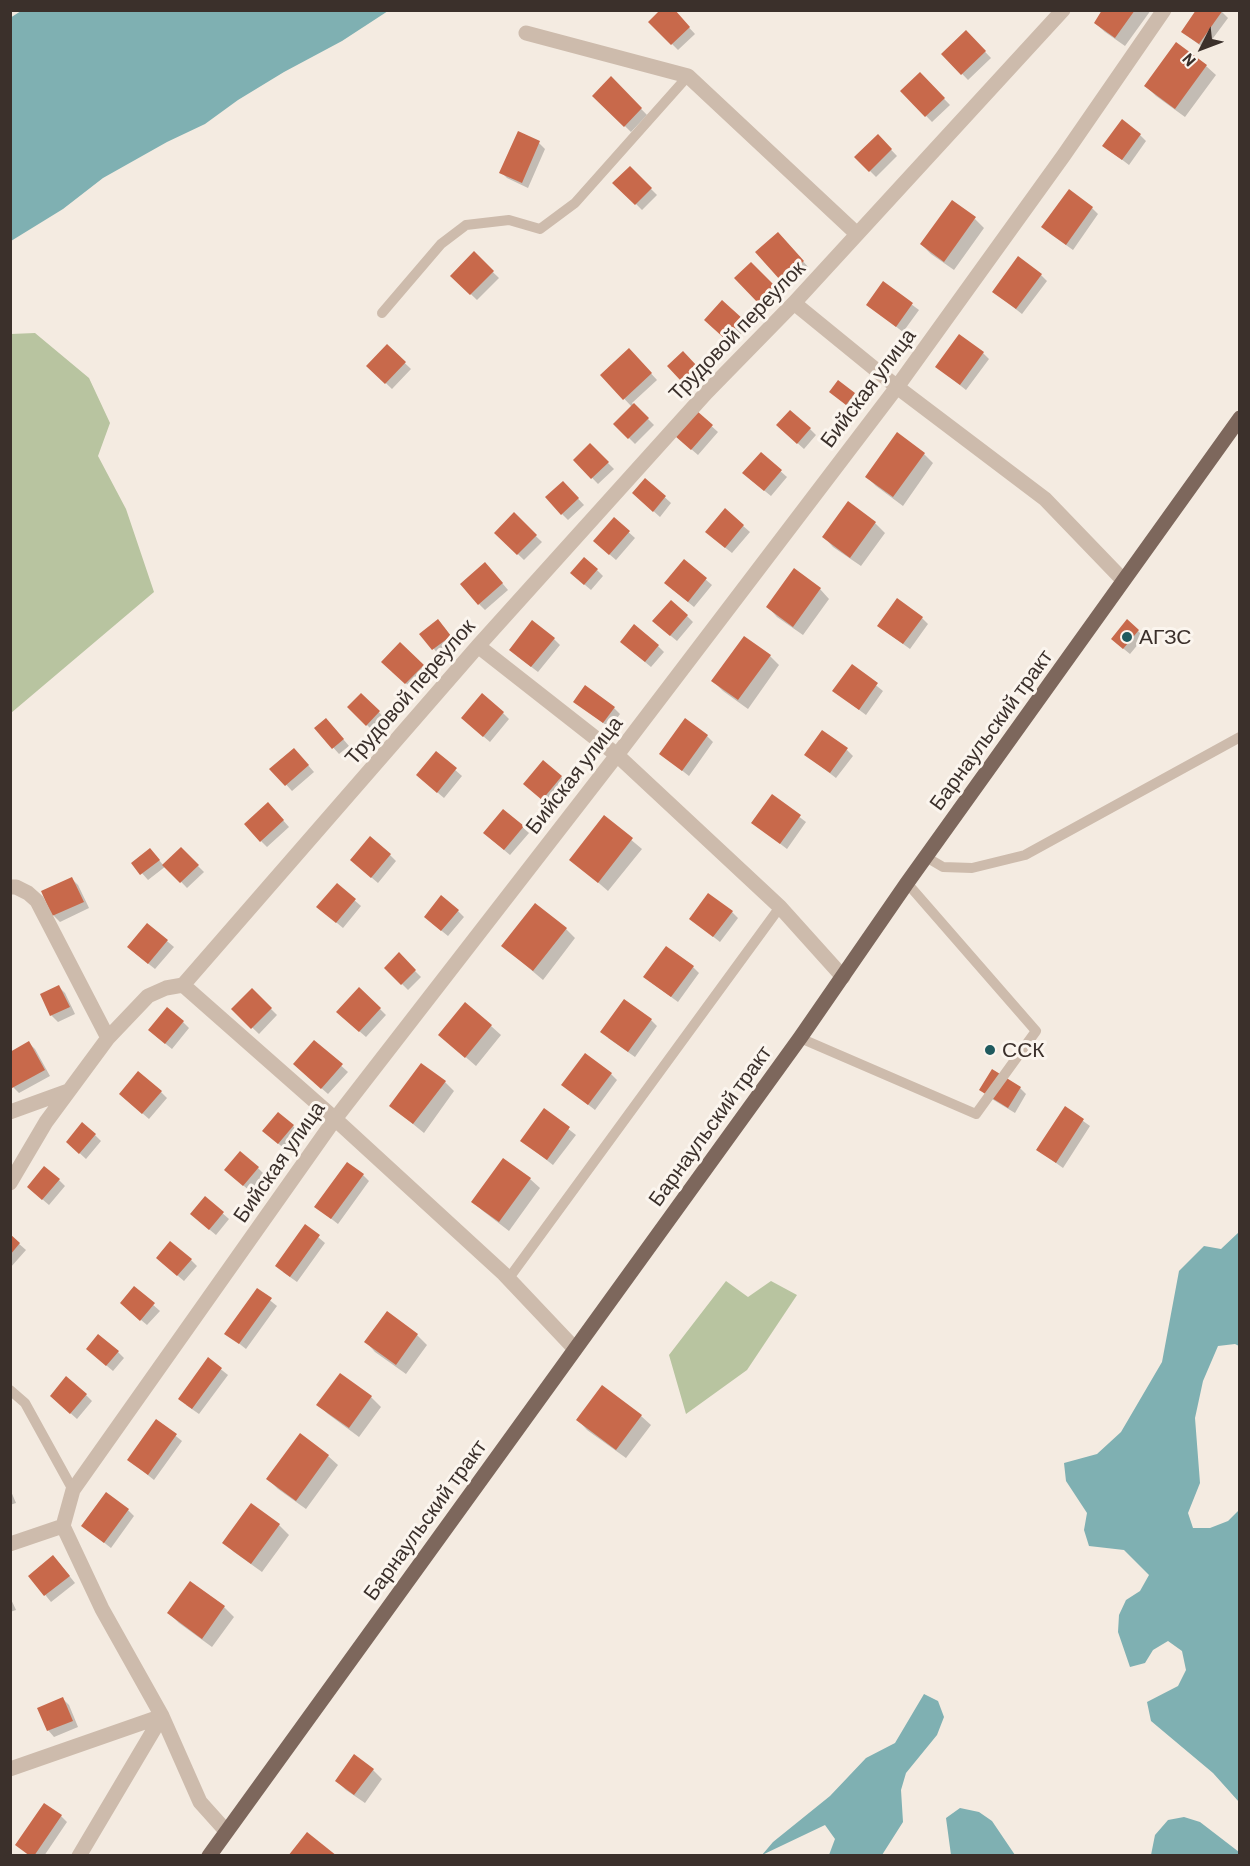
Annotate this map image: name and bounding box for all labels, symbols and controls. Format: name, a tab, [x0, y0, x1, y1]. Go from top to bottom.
north arrow	[1172, 18, 1232, 78]
text: N	[1178, 50, 1199, 71]
street label: Трудовой переулок	[664, 256, 810, 406]
street label: Бийская улица	[815, 324, 921, 452]
street label: Трудовой переулок	[340, 614, 480, 770]
place label: АГЗС	[1139, 624, 1192, 650]
marker: АГЗС	[1120, 630, 1134, 644]
street label: Барнаульский тракт	[924, 645, 1058, 815]
street label: Бийская улица	[520, 711, 628, 839]
place label: ССК	[1002, 1037, 1045, 1063]
street label: Барнаульский тракт	[643, 1041, 777, 1211]
marker: ССК	[983, 1043, 997, 1057]
street label: Бийская улица	[228, 1096, 330, 1228]
street label: Барнаульский тракт	[358, 1435, 492, 1605]

